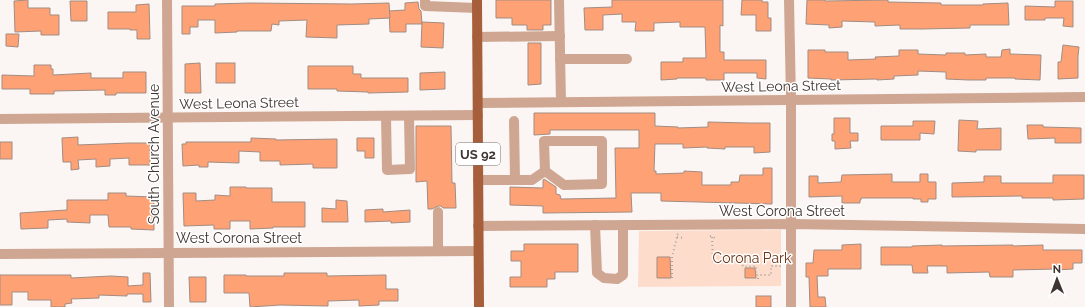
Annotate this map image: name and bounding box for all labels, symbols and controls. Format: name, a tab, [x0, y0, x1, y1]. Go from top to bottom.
street label: West Leona Street	[721, 77, 841, 95]
street label: South Church Avenue	[146, 84, 162, 224]
street label: West Leona Street	[179, 94, 299, 112]
road number: US 92	[456, 143, 500, 165]
street label: West Corona Street	[719, 203, 845, 219]
street label: West Corona Street	[176, 230, 302, 246]
park label: Corona Park	[713, 250, 792, 266]
north arrow	[1037, 259, 1077, 299]
text: N	[1053, 263, 1061, 276]

